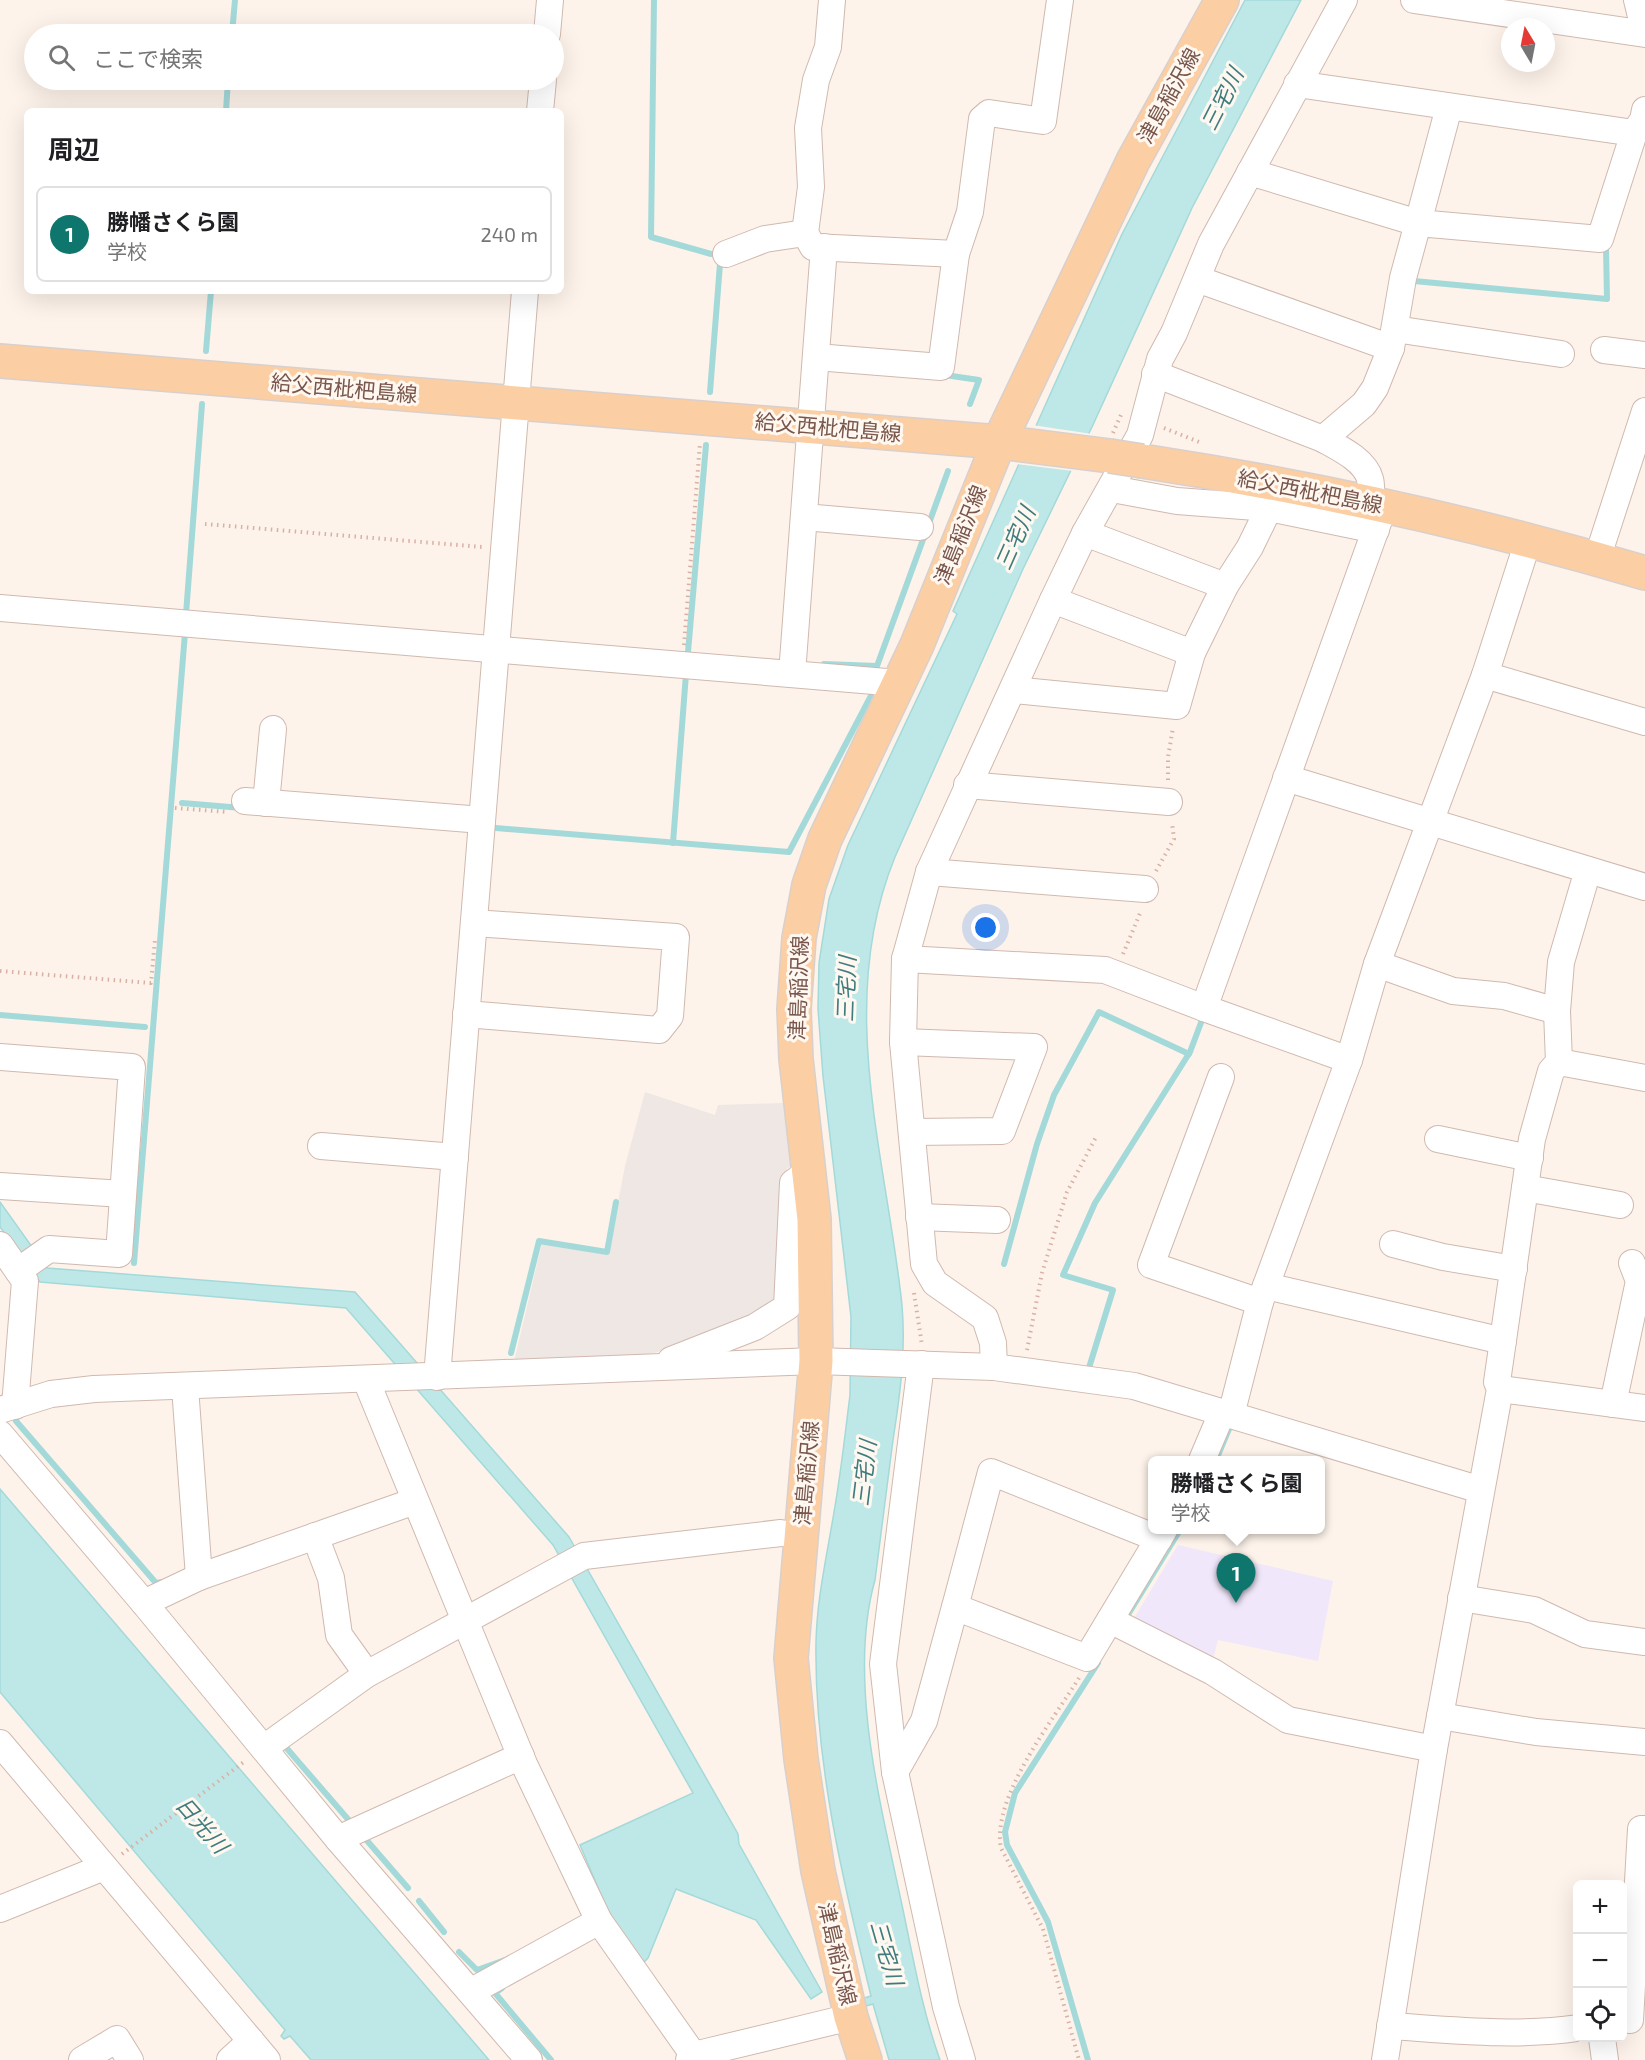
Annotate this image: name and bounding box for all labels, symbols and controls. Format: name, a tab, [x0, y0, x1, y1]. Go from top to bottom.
north arrow	[1501, 18, 1555, 72]
search box	[24, 24, 564, 90]
icon: search	[45, 41, 78, 74]
street label: 津島稲沢線	[1131, 43, 1204, 147]
text: ここで検索	[93, 45, 203, 71]
water label: 三宅川	[1195, 61, 1249, 134]
text: 周辺	[48, 133, 100, 164]
text: 勝幡さくら園	[107, 208, 239, 234]
text: 1	[65, 222, 74, 246]
text: 240 m	[480, 222, 538, 246]
text: 学校	[107, 239, 147, 263]
street label: 給父西枇杷島線	[270, 369, 418, 406]
street label: 給父西枇杷島線	[754, 408, 902, 445]
street label: 給父西枇杷島線	[1236, 464, 1385, 517]
street label: 津島稲沢線	[928, 481, 991, 588]
water label: 三宅川	[989, 500, 1040, 573]
your location	[971, 913, 1000, 942]
street label: 津島稲沢線	[783, 935, 812, 1041]
water label: 三宅川	[831, 954, 859, 1022]
street label: 津島稲沢線	[788, 1419, 823, 1526]
water label: 三宅川	[846, 1437, 880, 1507]
popup	[1148, 1456, 1325, 1534]
text: 勝幡さくら園	[1170, 1469, 1303, 1495]
text: 学校	[1170, 1500, 1210, 1524]
pin: 1	[1216, 1554, 1256, 1603]
water label: 日光川	[171, 1791, 236, 1859]
map controls	[1573, 1880, 1627, 2042]
button: +	[1573, 1880, 1627, 1934]
street label: 津島稲沢線	[814, 1900, 862, 2008]
water label: 三宅川	[866, 1917, 910, 1990]
button: −	[1573, 1934, 1627, 1988]
button: locate	[1573, 1988, 1627, 2042]

